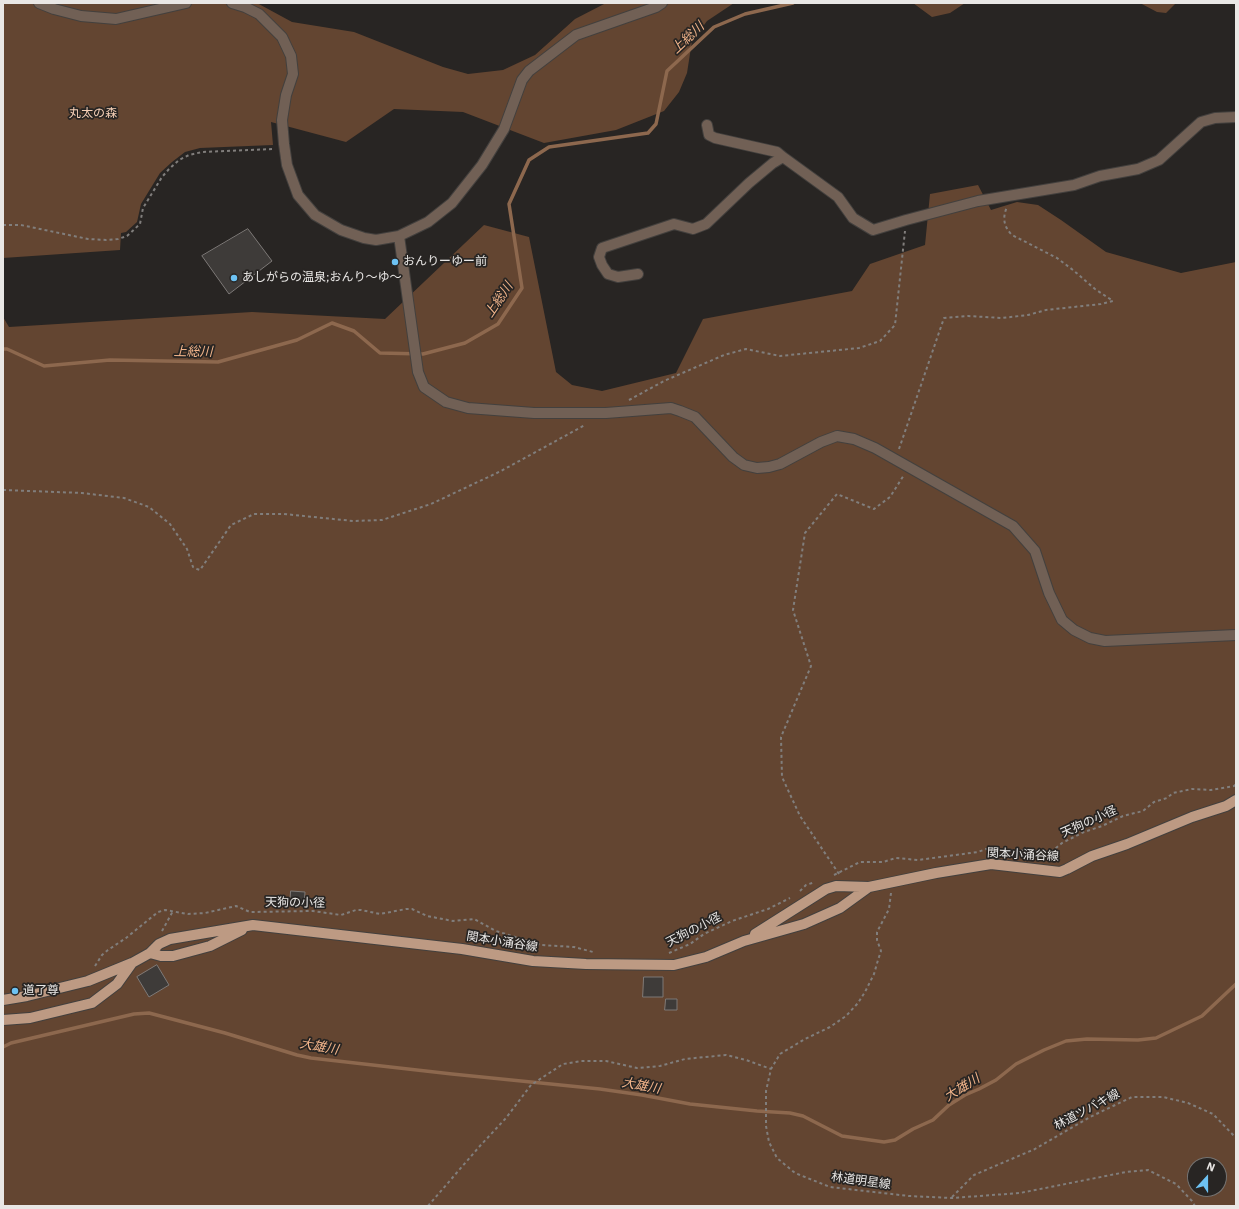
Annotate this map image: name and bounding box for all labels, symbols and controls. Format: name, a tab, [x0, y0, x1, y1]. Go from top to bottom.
water label: 上総川	[668, 19, 708, 57]
park label: 丸太の森	[69, 107, 117, 121]
place label: おんりーゆー前	[403, 255, 487, 269]
marker: おんりーゆー前	[390, 257, 400, 267]
place label: あしがらの温泉;おんり〜ゆ〜	[242, 271, 402, 285]
marker: あしがらの温泉;おんり〜ゆ〜	[229, 273, 239, 283]
water label: 上総川	[482, 279, 516, 321]
water label: 上総川	[173, 344, 213, 360]
street label: 天狗の小径	[1059, 803, 1119, 841]
street label: 関本小涌谷線	[987, 846, 1059, 864]
street label: 天狗の小径	[265, 895, 325, 911]
street label: 天狗の小径	[664, 910, 724, 950]
street label: 関本小涌谷線	[465, 929, 539, 955]
place label: 道了尊	[23, 984, 59, 998]
marker: 道了尊	[10, 986, 20, 996]
water label: 大雄川	[298, 1036, 340, 1058]
water label: 大雄川	[941, 1071, 983, 1105]
water label: 大雄川	[620, 1075, 662, 1097]
street label: 林道ツバキ線	[1052, 1087, 1122, 1133]
north arrow	[1187, 1157, 1227, 1197]
text: N	[1205, 1159, 1217, 1175]
street label: 林道明星線	[830, 1170, 892, 1192]

